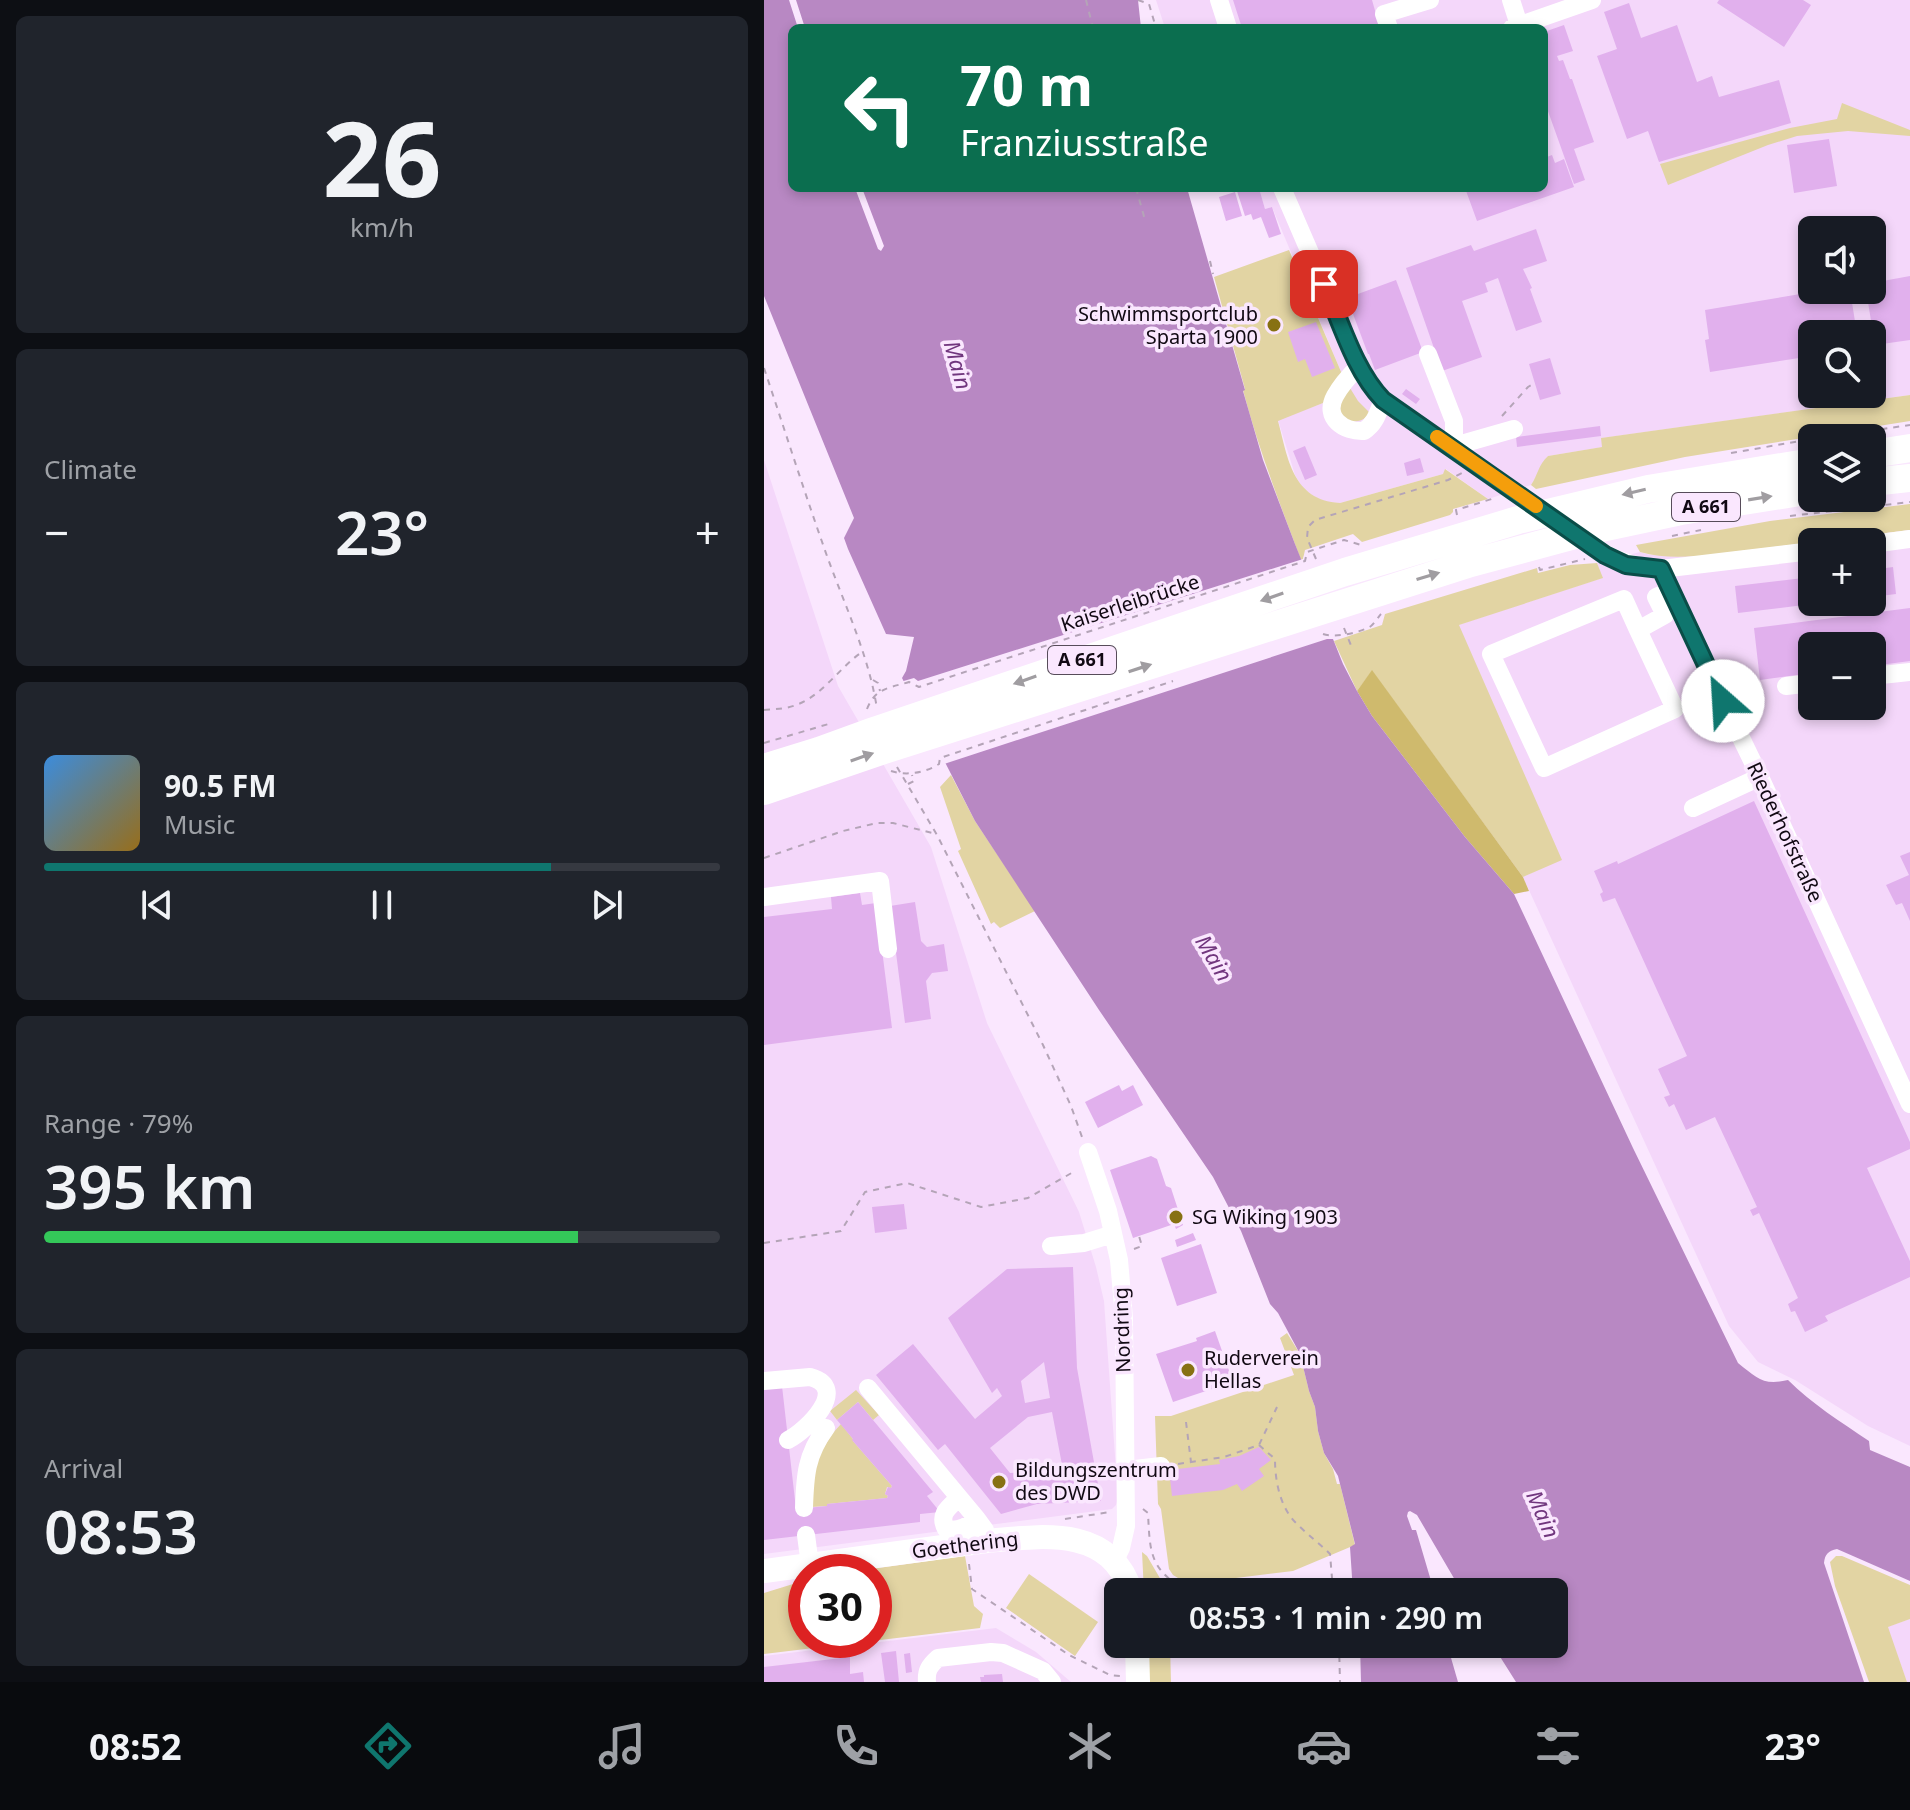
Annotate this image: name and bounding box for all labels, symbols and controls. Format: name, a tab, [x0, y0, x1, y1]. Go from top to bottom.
text: 70 m	[960, 46, 1093, 122]
icon: left	[828, 56, 932, 160]
text: 26	[323, 86, 441, 227]
text: Franziusstraße	[960, 118, 1209, 167]
text: km/h	[350, 209, 414, 245]
map controls	[1798, 216, 1886, 720]
button: sound	[1798, 216, 1886, 304]
pin	[1290, 250, 1358, 318]
icon: arrive	[1302, 262, 1346, 306]
place label: Schwimmsportclub Sparta 1900	[1078, 300, 1258, 350]
marker: Schwimmsportclub Sparta 1900	[1265, 316, 1283, 334]
button: search	[1798, 320, 1886, 408]
water label: Main	[938, 337, 980, 393]
button: layers	[1798, 424, 1886, 512]
text: Climate	[44, 451, 137, 487]
one-way arrow	[1621, 487, 1646, 499]
text: 23°	[335, 491, 429, 573]
one-way arrow	[1747, 491, 1772, 504]
road number: A 661	[1672, 493, 1740, 521]
text: −	[44, 502, 69, 562]
text: +	[695, 502, 720, 562]
button: +	[1798, 528, 1886, 616]
street label: Kaiserleibrücke	[1057, 567, 1202, 638]
one-way arrow	[1417, 569, 1441, 582]
one-way arrow	[1259, 591, 1283, 603]
button: −	[1798, 632, 1886, 720]
road number: A 661	[1048, 646, 1116, 674]
position arrow	[1681, 659, 1765, 743]
one-way arrow	[1128, 661, 1152, 674]
one-way arrow	[1013, 674, 1037, 686]
one-way arrow	[850, 751, 874, 763]
street label: Riederhofstraße	[1741, 757, 1830, 906]
text: 90.5 FM	[164, 765, 276, 806]
text: Music	[164, 806, 235, 842]
icon: previous	[135, 883, 179, 927]
icon: pause	[360, 883, 404, 927]
icon: next	[585, 883, 629, 927]
water label: Main	[1189, 929, 1240, 986]
text: Range · 79%	[44, 1105, 193, 1141]
text: 395 km	[44, 1145, 255, 1227]
place label: SG Wiking 1903	[1192, 1203, 1338, 1230]
marker: SG Wiking 1903	[1167, 1208, 1185, 1226]
street label: Nordring	[1107, 1287, 1136, 1373]
place label: Ruderverein Hellas	[1204, 1344, 1319, 1394]
marker: Ruderverein Hellas	[1179, 1361, 1197, 1379]
text: Arrival	[44, 1450, 123, 1486]
place label: Bildungszentrum des DWD	[1015, 1456, 1177, 1506]
marker: Bildungszentrum des DWD	[990, 1473, 1008, 1491]
water label: Main	[1520, 1485, 1568, 1542]
text: 08:53	[44, 1490, 198, 1572]
street label: Goethering	[910, 1525, 1020, 1564]
speed limit sign: 30	[788, 1554, 892, 1658]
text: 08:53 · 1 min · 290 m	[1189, 1597, 1483, 1638]
icon: directions	[360, 1718, 416, 1774]
icon: music	[594, 1718, 650, 1774]
icon: phone	[828, 1718, 884, 1774]
icon: climate	[1062, 1718, 1118, 1774]
icon: car	[1296, 1718, 1352, 1774]
icon: filters	[1530, 1718, 1586, 1774]
text: 08:52	[89, 1722, 182, 1771]
text: 23°	[1764, 1722, 1821, 1771]

